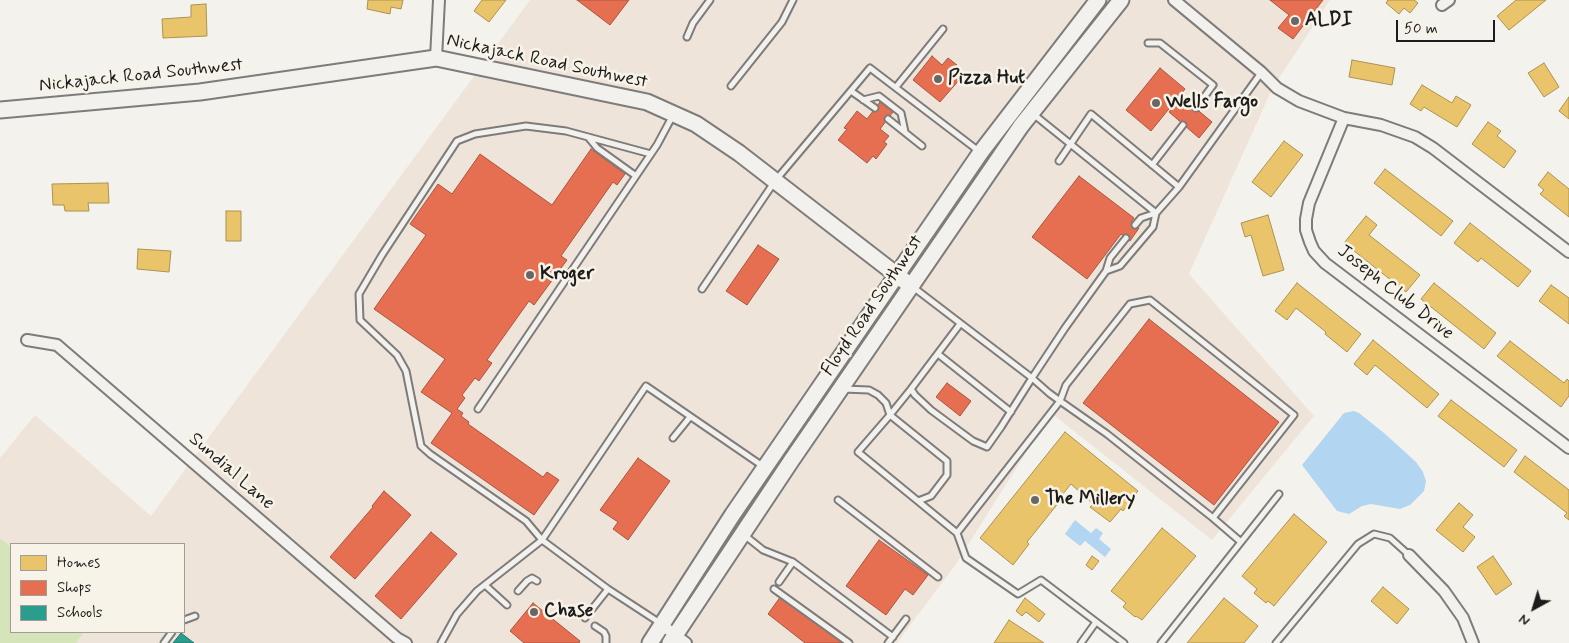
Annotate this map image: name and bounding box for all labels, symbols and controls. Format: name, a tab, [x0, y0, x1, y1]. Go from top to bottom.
place label: ALDI	[1305, 10, 1352, 32]
scale bar	[1399, 10, 1498, 42]
marker: ALDI	[1289, 15, 1301, 27]
text: 50 m	[1404, 19, 1438, 39]
street label: Nickajack Road Southwest	[444, 30, 650, 94]
street label: Nickajack Road Southwest	[38, 54, 244, 98]
place label: Pizza Hut	[948, 68, 1025, 90]
marker: Pizza Hut	[932, 73, 944, 85]
place label: Wells Fargo	[1166, 92, 1258, 114]
marker: Wells Fargo	[1150, 97, 1162, 109]
street label: Floyd Road Southwest	[817, 231, 929, 381]
street label: Joseph Club Drive	[1332, 240, 1458, 346]
place label: Kroger	[540, 264, 594, 286]
marker: Kroger	[524, 269, 536, 281]
street label: Sundial Lane	[183, 428, 279, 516]
place label: The Millery	[1045, 489, 1135, 511]
marker: The Millery	[1029, 494, 1041, 506]
legend	[10, 543, 185, 633]
text: Homes	[57, 553, 100, 573]
text: Shops	[57, 578, 91, 598]
north arrow	[1509, 583, 1559, 633]
place label: Chase	[544, 601, 593, 623]
text: Schools	[57, 603, 103, 623]
marker: Chase	[528, 606, 540, 618]
text: N	[1515, 610, 1534, 630]

